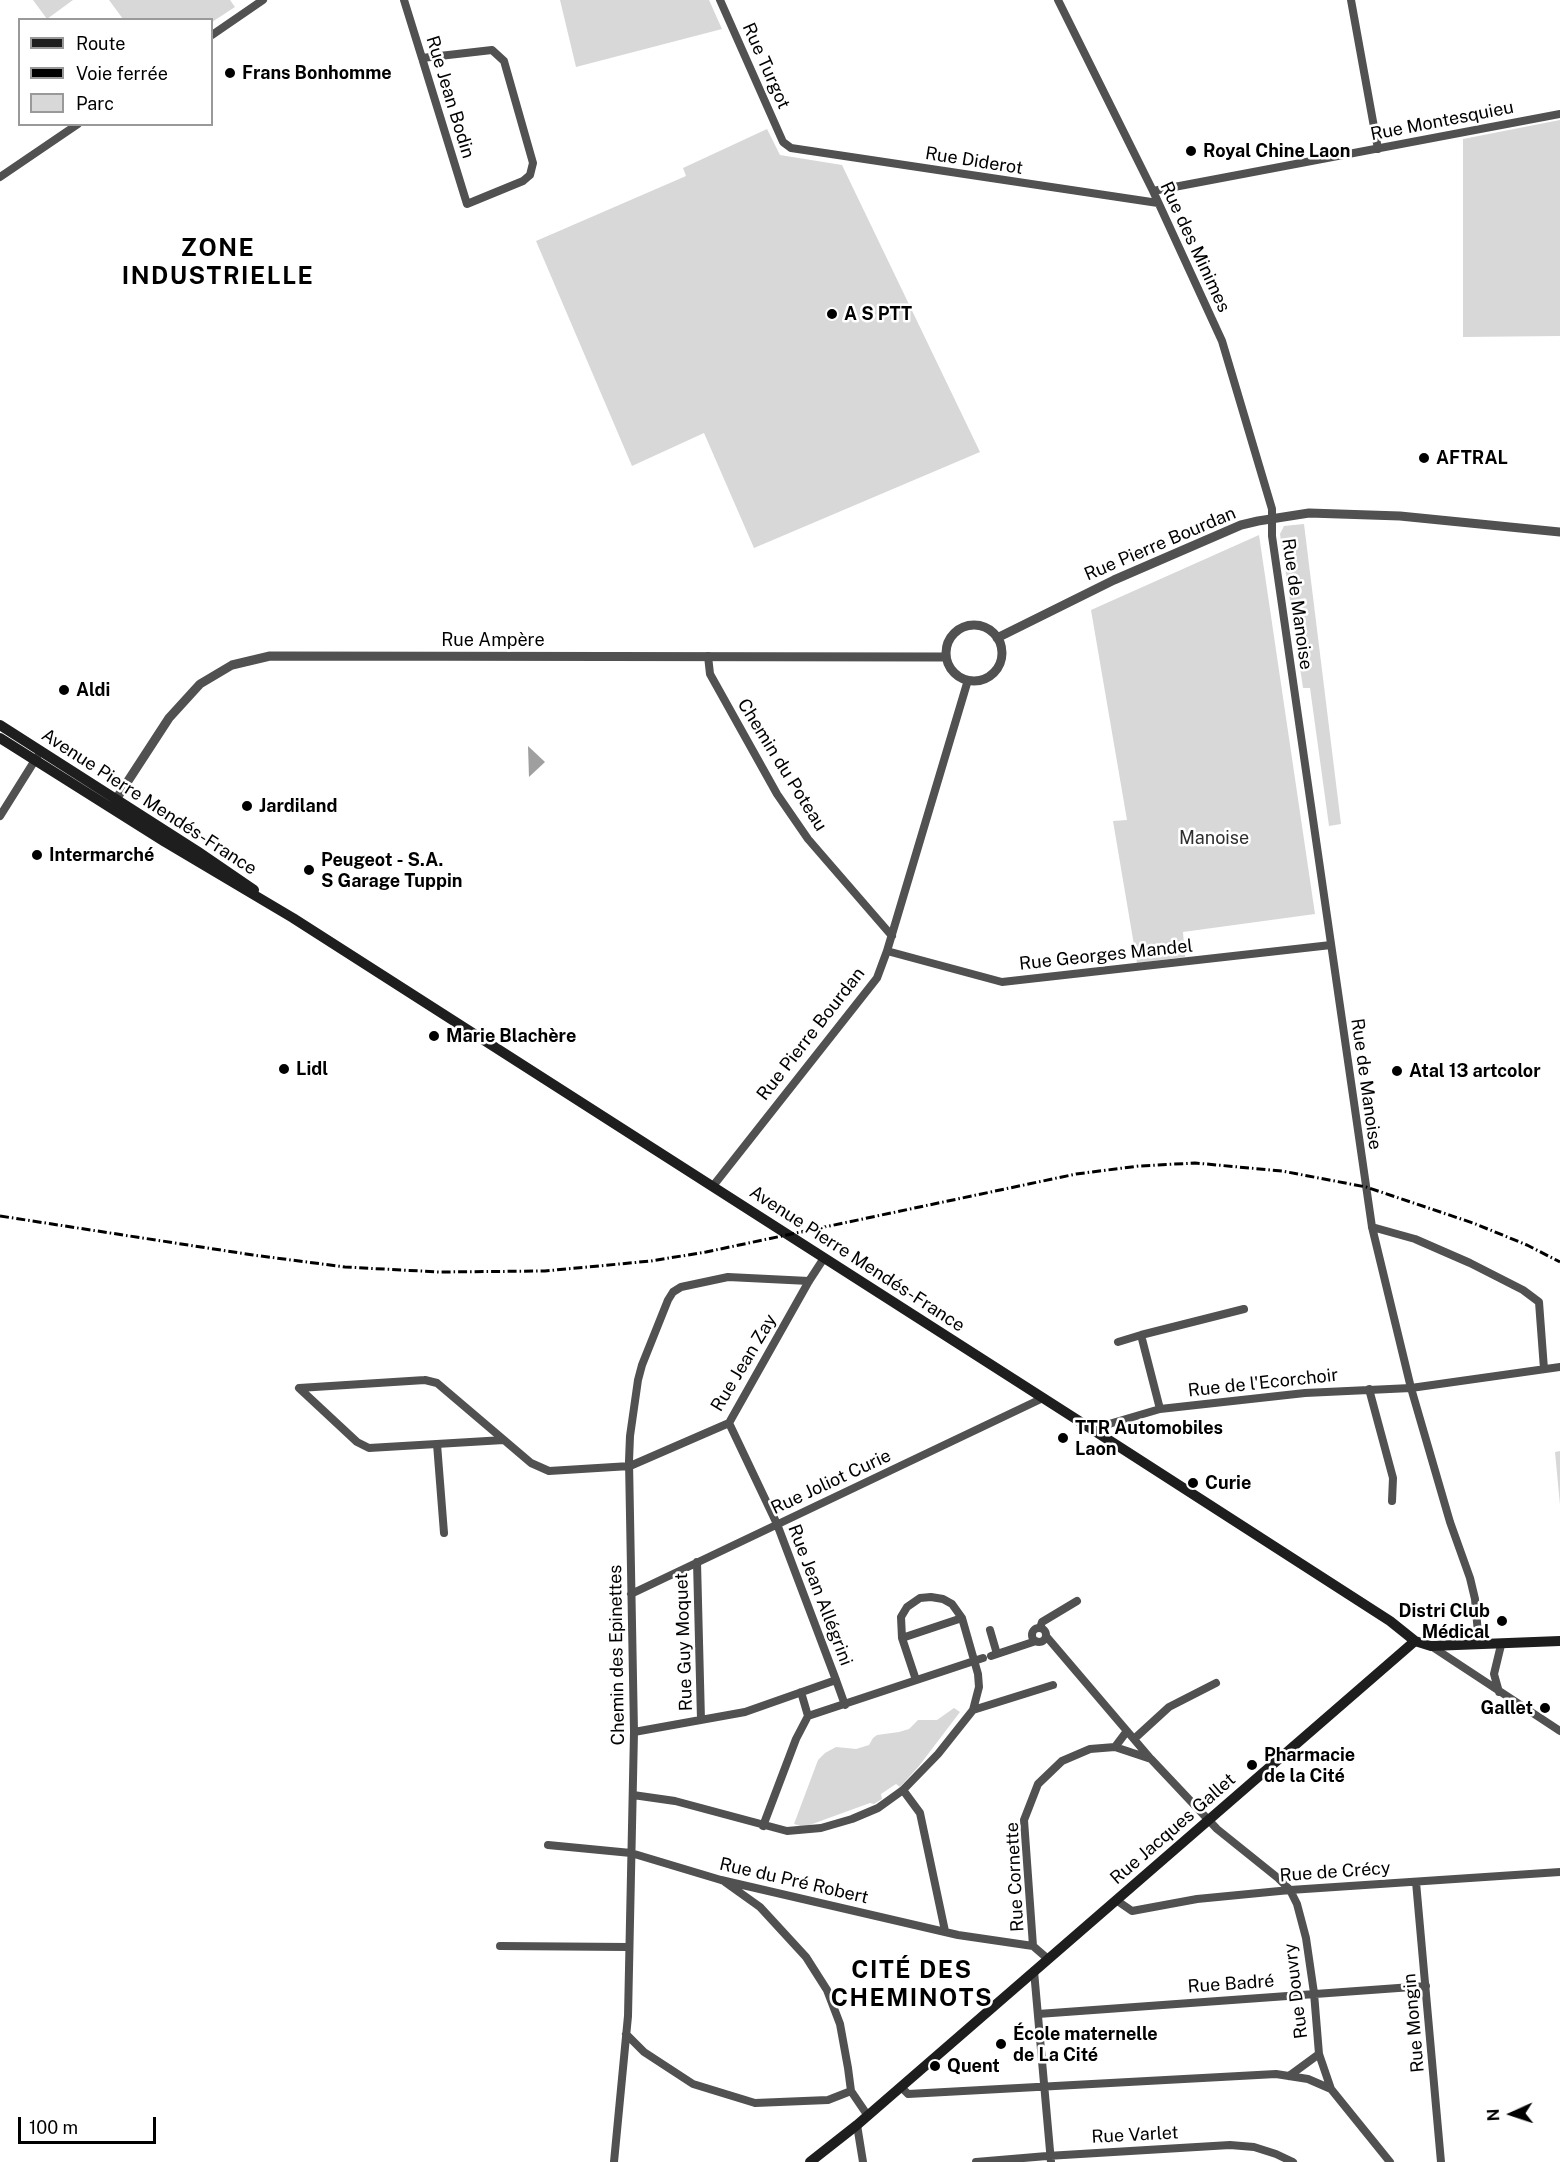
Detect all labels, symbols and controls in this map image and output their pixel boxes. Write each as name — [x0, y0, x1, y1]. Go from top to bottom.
legend — [18, 18, 213, 126]
street label: Rue Turgot — [737, 20, 795, 112]
text: Route — [76, 33, 125, 54]
street label: Rue Jean Bodin — [421, 33, 479, 161]
place label: Frans Bonhomme — [242, 62, 392, 84]
text: Voie ferrée — [76, 63, 168, 84]
marker: Frans Bonhomme — [223, 66, 237, 80]
text: Parc — [76, 93, 114, 114]
street label: Rue Montesquieu — [1369, 97, 1515, 145]
place label: Royal Chine Laon — [1203, 140, 1350, 162]
street label: Rue Diderot — [924, 143, 1024, 179]
marker: Royal Chine Laon — [1184, 144, 1198, 158]
street label: Rue des Minimes — [1155, 178, 1235, 316]
district label: ZONE INDUSTRIELLE — [122, 235, 314, 291]
place label: A S PTT — [844, 303, 912, 325]
marker: A S PTT — [825, 307, 839, 321]
place label: AFTRAL — [1436, 447, 1508, 469]
marker: AFTRAL — [1417, 451, 1431, 465]
street label: Rue Pierre Bourdan — [1081, 502, 1239, 586]
street label: Rue de Manoise — [1277, 537, 1317, 671]
street label: Rue Ampère — [441, 629, 545, 651]
place label: Aldi — [76, 679, 110, 701]
marker: Aldi — [57, 683, 71, 697]
street label: Chemin du Poteau — [733, 695, 831, 835]
street label: Avenue Pierre Mendés-France — [37, 724, 261, 880]
place label: Jardiland — [259, 795, 337, 817]
marker: Jardiland — [240, 799, 254, 813]
park label: Manoise — [1179, 827, 1249, 849]
place label: Intermarché — [49, 844, 154, 866]
marker: Intermarché — [30, 848, 44, 862]
place label: Peugeot - S.A. S Garage Tuppin — [321, 849, 462, 892]
marker: Peugeot - S.A. S Garage Tuppin — [302, 863, 316, 877]
street label: Rue Georges Mandel — [1018, 935, 1194, 975]
street label: Rue Pierre Bourdan — [752, 963, 870, 1105]
street label: Rue de Manoise — [1346, 1017, 1386, 1151]
place label: Marie Blachère — [446, 1025, 576, 1047]
marker: Marie Blachère — [427, 1029, 441, 1043]
place label: Lidl — [296, 1058, 328, 1080]
place label: Atal 13 artcolor — [1409, 1060, 1541, 1082]
marker: Lidl — [277, 1062, 291, 1076]
marker: Atal 13 artcolor — [1390, 1064, 1404, 1078]
street label: Avenue Pierre Mendés-France — [745, 1181, 969, 1337]
street label: Rue Jean Zay — [706, 1310, 782, 1416]
street label: Rue de l'Ecorchoir — [1187, 1364, 1339, 1402]
place label: TTR Automobiles Laon — [1075, 1417, 1223, 1460]
marker: TTR Automobiles Laon — [1056, 1431, 1070, 1445]
street label: Rue Joliot Curie — [768, 1445, 894, 1519]
place label: Curie — [1205, 1472, 1251, 1494]
marker: Curie — [1186, 1476, 1200, 1490]
street label: Rue Jean Allégrini — [783, 1521, 857, 1669]
street label: Chemin des Epinettes — [605, 1564, 629, 1746]
street label: Rue Guy Moquet — [671, 1572, 697, 1712]
place label: Distri Club Médical — [1399, 1600, 1490, 1642]
marker: Distri Club Médical — [1495, 1614, 1509, 1628]
place label: Gallet — [1481, 1697, 1533, 1719]
marker: Gallet — [1538, 1701, 1552, 1715]
place label: Pharmacie de la Cité — [1264, 1744, 1355, 1786]
marker: Pharmacie de la Cité — [1245, 1758, 1259, 1772]
street label: Rue Jacques Gallet — [1106, 1769, 1240, 1889]
street label: Rue Cornette — [1001, 1822, 1029, 1932]
street label: Rue du Pré Robert — [717, 1853, 871, 1909]
street label: Rue de Crécy — [1279, 1857, 1391, 1887]
street label: Rue Douvry — [1279, 1942, 1313, 2040]
district label: CITÉ DES CHEMINOTS — [831, 1957, 993, 2013]
street label: Rue Badré — [1187, 1970, 1275, 1998]
street label: Rue Mongin — [1399, 1972, 1429, 2074]
place label: École maternelle de La Cité — [1013, 2023, 1158, 2066]
marker: École maternelle de La Cité — [994, 2037, 1008, 2051]
place label: Quent — [947, 2055, 1000, 2077]
marker: Quent — [928, 2059, 942, 2073]
north arrow — [1482, 2084, 1542, 2144]
scale bar — [21, 2105, 159, 2143]
text: N — [1484, 2108, 1503, 2122]
text: 100 m — [29, 2117, 78, 2138]
street label: Rue Varlet — [1091, 2122, 1179, 2148]

